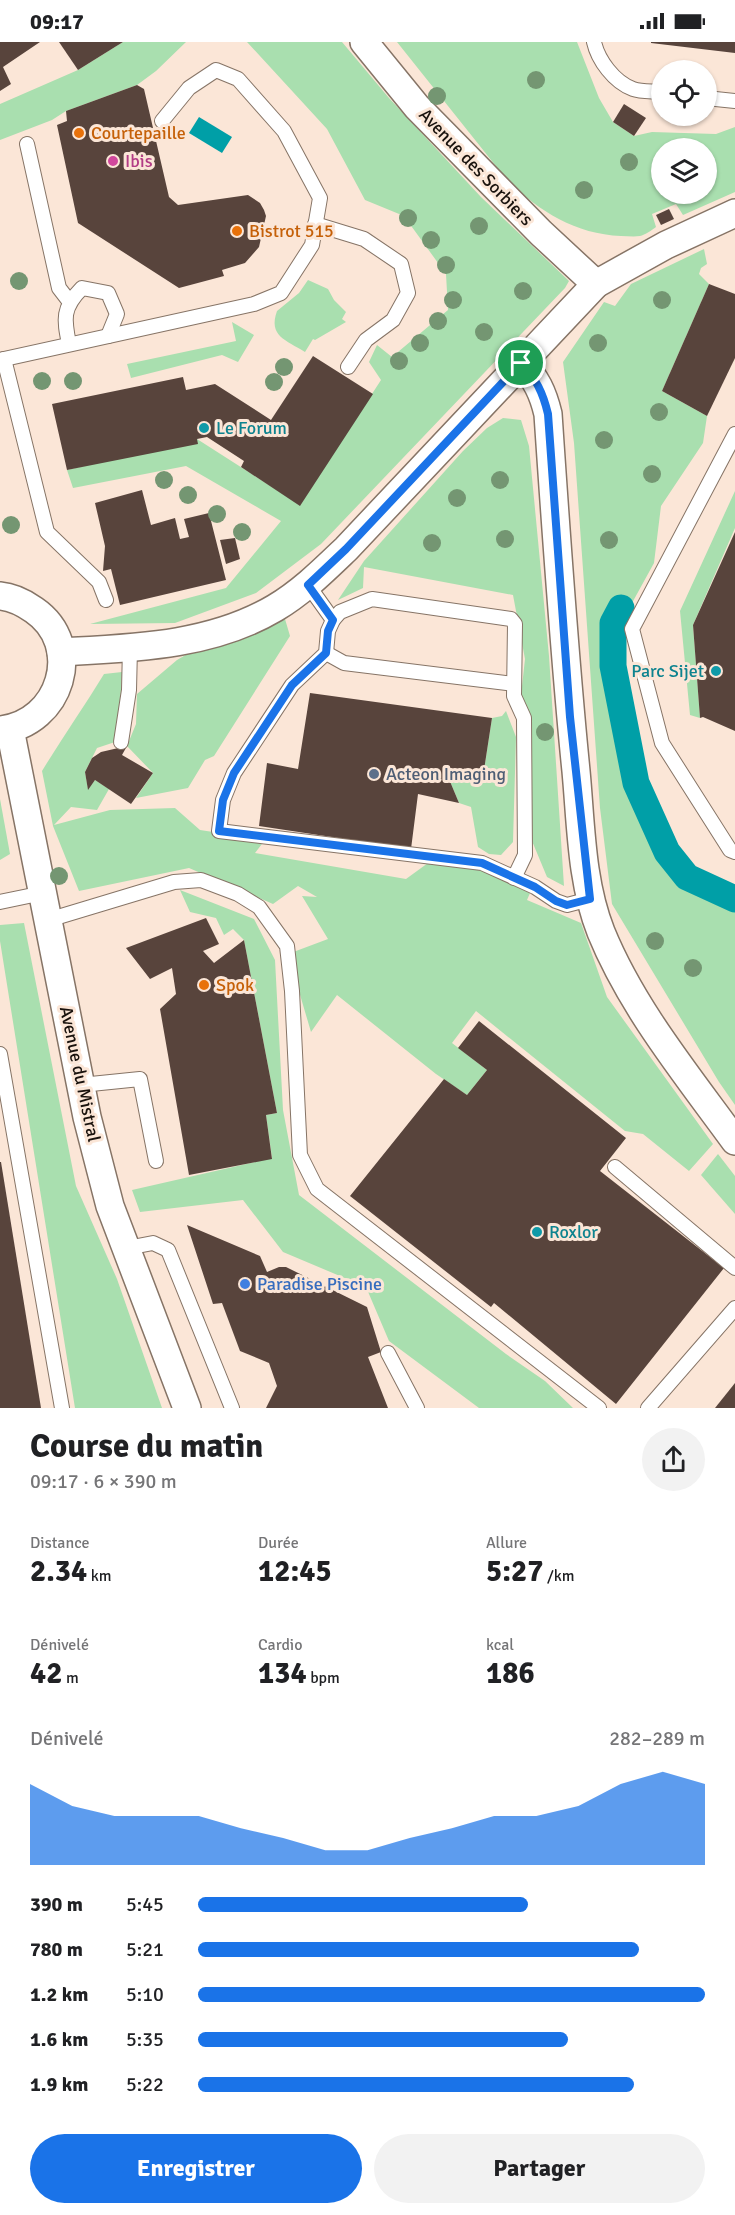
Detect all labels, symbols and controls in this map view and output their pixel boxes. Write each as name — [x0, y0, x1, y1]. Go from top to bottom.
text: 09:17 — [30, 8, 84, 35]
map controls — [651, 60, 717, 204]
button: locate — [651, 60, 717, 126]
street label: Avenue des Sorbiers — [414, 104, 538, 230]
place label: Courtepaille — [91, 122, 186, 144]
marker: Courtepaille — [72, 126, 86, 140]
button: layers — [651, 138, 717, 204]
place label: Ibis — [125, 150, 153, 172]
marker: Ibis — [106, 154, 120, 168]
place label: Bistrot 515 — [249, 220, 334, 242]
marker: Bistrot 515 — [230, 224, 244, 238]
pin — [495, 337, 546, 388]
icon: arrive — [504, 346, 537, 379]
place label: Le Forum — [216, 417, 287, 439]
marker: Le Forum — [197, 421, 211, 435]
place label: Parc Sijet — [631, 660, 704, 682]
marker: Parc Sijet — [709, 664, 723, 678]
place label: Acteon Imaging — [386, 763, 506, 785]
marker: Acteon Imaging — [367, 767, 381, 781]
place label: Spok — [216, 974, 254, 996]
marker: Spok — [197, 978, 211, 992]
street label: Avenue du Mistral — [55, 1004, 105, 1144]
place label: Roxlor — [549, 1221, 598, 1243]
marker: Roxlor — [530, 1225, 544, 1239]
place label: Paradise Piscine — [257, 1273, 382, 1295]
marker: Paradise Piscine — [238, 1277, 252, 1291]
text: Course du matin — [30, 1426, 263, 1467]
button: share — [642, 1428, 705, 1491]
text: 09:17 · 6 × 390 m — [30, 1469, 177, 1494]
text: Distance — [30, 1533, 90, 1553]
text: Durée — [258, 1533, 299, 1553]
text: Allure — [486, 1533, 527, 1553]
text: 2.34 — [30, 1553, 87, 1590]
text: 12:45 — [258, 1553, 332, 1590]
text: 5:27 — [486, 1553, 543, 1590]
text: km — [87, 1566, 112, 1586]
text: /km — [543, 1566, 575, 1586]
text: Dénivelé — [30, 1635, 89, 1655]
text: Cardio — [258, 1635, 303, 1655]
text: kcal — [486, 1635, 514, 1655]
text: 42 — [30, 1655, 62, 1692]
text: 134 — [258, 1655, 307, 1692]
text: 186 — [486, 1655, 535, 1692]
text: m — [62, 1668, 79, 1688]
text: bpm — [307, 1668, 340, 1688]
text: Dénivelé — [30, 1726, 104, 1751]
text: 282–289 m — [609, 1726, 705, 1751]
text: 390 m — [30, 1892, 83, 1917]
text: 5:45 — [126, 1892, 164, 1917]
text: 780 m — [30, 1937, 83, 1962]
text: 5:21 — [126, 1937, 164, 1962]
text: 1.2 km — [30, 1982, 88, 2007]
text: 5:10 — [126, 1982, 164, 2007]
text: 1.6 km — [30, 2027, 88, 2052]
text: 5:35 — [126, 2027, 164, 2052]
text: 1.9 km — [30, 2072, 88, 2097]
text: 5:22 — [126, 2072, 164, 2097]
button: Enregistrer — [30, 2134, 362, 2203]
button: Partager — [374, 2134, 705, 2203]

